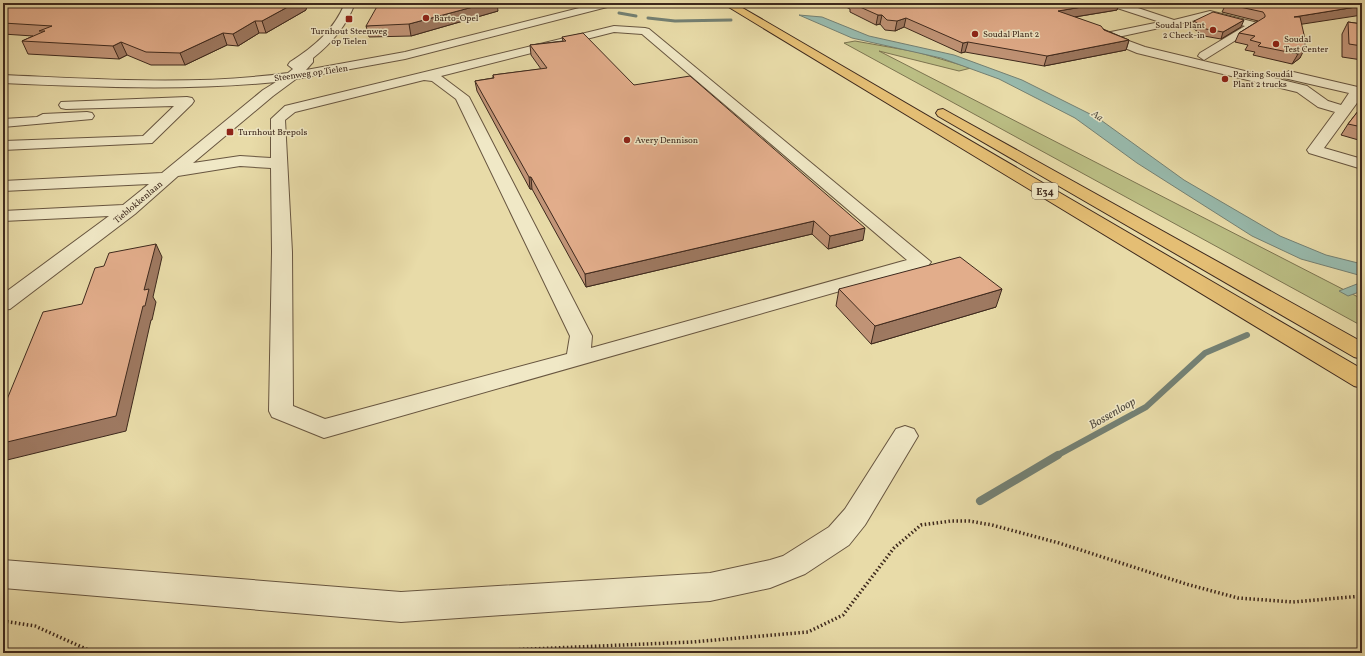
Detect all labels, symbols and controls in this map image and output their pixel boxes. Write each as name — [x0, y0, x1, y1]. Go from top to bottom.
place label: Barto-Opel — [434, 12, 479, 25]
marker: Barto-Opel — [421, 13, 431, 23]
marker: Turnhout Steenweg op Tielen — [344, 14, 354, 24]
place label: Soudal Plant 2 Check-in — [1155, 19, 1206, 42]
place label: Turnhout Steenweg op Tielen — [311, 25, 388, 48]
marker: Soudal Plant 2 Check-in — [1208, 25, 1218, 35]
place label: Soudal Plant 2 — [983, 28, 1040, 41]
marker: Soudal Plant 2 — [970, 29, 980, 39]
place label: Soudal Test Center — [1284, 33, 1329, 56]
marker: Soudal Test Center — [1271, 39, 1281, 49]
street label: Steenweg op Tielen — [273, 62, 350, 85]
place label: Parking Soudal Plant 2 trucks — [1233, 68, 1293, 91]
marker: Parking Soudal Plant 2 trucks — [1220, 74, 1230, 84]
water label: Aa — [1088, 106, 1106, 125]
place label: Turnhout Brepols — [238, 126, 307, 139]
marker: Turnhout Brepols — [225, 127, 235, 137]
place label: Avery Dennison — [635, 134, 699, 147]
marker: Avery Dennison — [622, 135, 632, 145]
street label: Tieblokkenlaan — [111, 178, 166, 227]
road number: E34 — [1032, 183, 1058, 199]
water label: Bossenloop — [1086, 394, 1139, 434]

